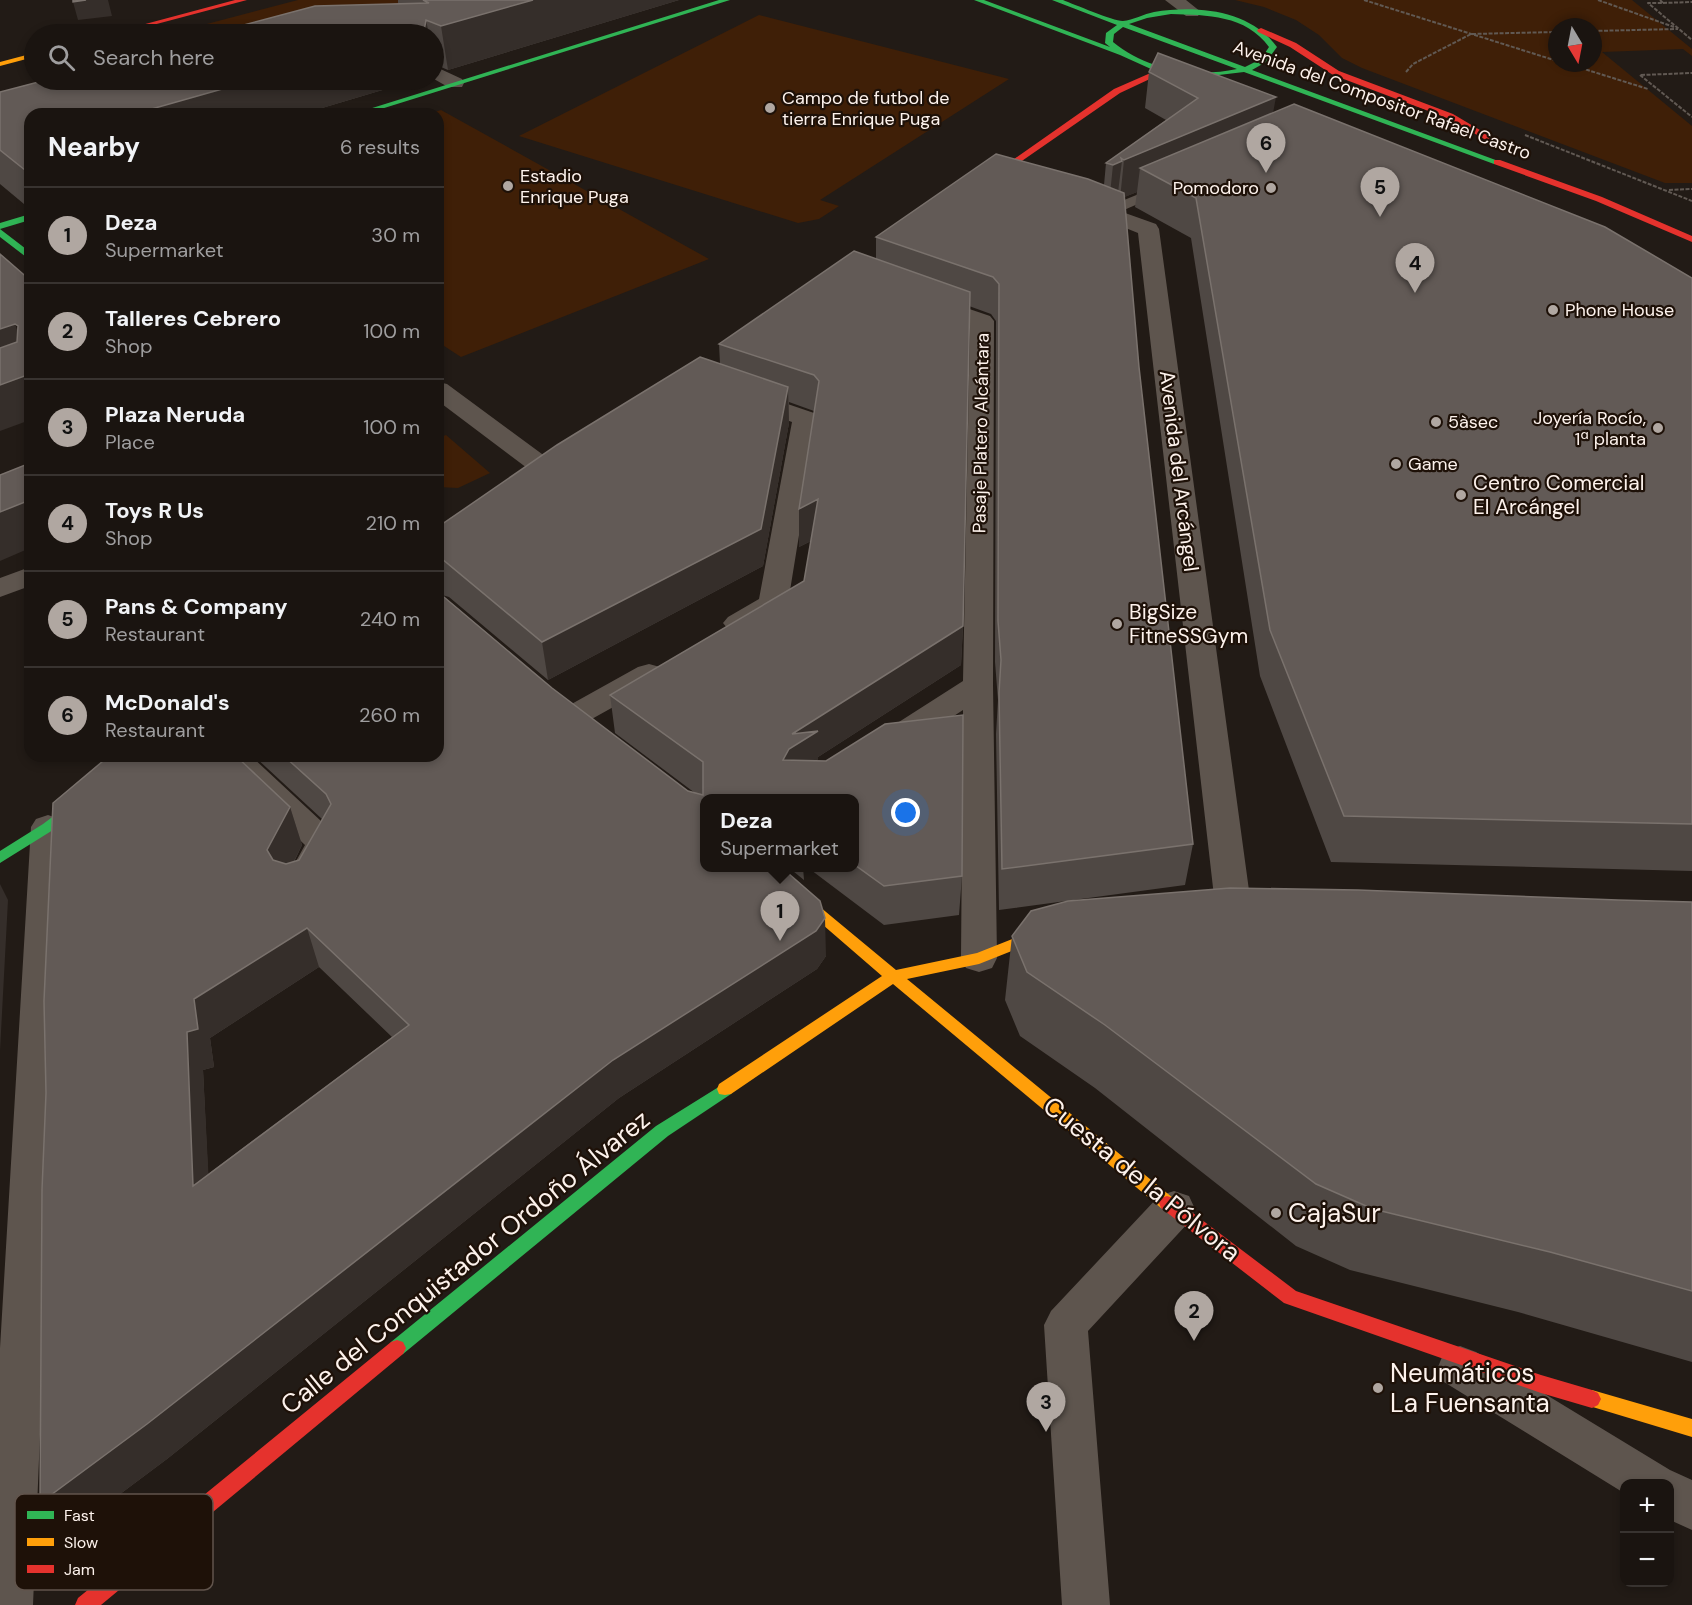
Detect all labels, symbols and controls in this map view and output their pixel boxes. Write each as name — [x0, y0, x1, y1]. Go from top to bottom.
north arrow — [1548, 18, 1602, 72]
search box — [24, 24, 444, 90]
street label: Avenida del Compositor Rafael Castro — [1230, 35, 1534, 165]
icon: search — [45, 41, 78, 74]
text: Search here — [93, 43, 214, 72]
place label: Campo de futbol de tierra Enrique Puga — [782, 86, 950, 131]
marker: Campo de futbol de tierra Enrique Puga — [763, 101, 777, 115]
pin: 6 — [1246, 124, 1286, 173]
text: Nearby — [48, 130, 140, 164]
text: 6 results — [340, 134, 420, 160]
place label: Estadio Enrique Puga — [520, 164, 629, 209]
pin: 5 — [1360, 168, 1400, 217]
place label: Pomodoro — [1173, 176, 1259, 200]
marker: Estadio Enrique Puga — [501, 179, 515, 193]
marker: Pomodoro — [1264, 181, 1278, 195]
text: Deza — [105, 208, 157, 237]
text: 1 — [64, 222, 71, 248]
text: 30 m — [371, 222, 420, 248]
text: Supermarket — [105, 237, 224, 263]
pin: 4 — [1396, 244, 1434, 293]
place label: Phone House — [1565, 298, 1674, 322]
marker: Phone House — [1546, 303, 1560, 317]
text: Talleres Cebrero — [105, 304, 281, 333]
text: 2 — [62, 318, 73, 344]
text: 100 m — [363, 318, 420, 344]
text: Shop — [105, 333, 152, 359]
street label: Pasaje Platero Alcántara — [967, 333, 995, 533]
street label: Avenida del Arcángel — [1153, 369, 1205, 573]
text: Plaza Neruda — [105, 400, 245, 429]
place label: Joyería Rocío, 1ª planta — [1533, 406, 1646, 451]
place label: 5àsec — [1448, 410, 1498, 434]
text: 3 — [61, 414, 74, 440]
text: 100 m — [363, 414, 420, 440]
marker: 5àsec — [1429, 415, 1443, 429]
marker: Joyería Rocío, 1ª planta — [1651, 421, 1665, 435]
text: Place — [105, 429, 155, 455]
place label: Game — [1408, 452, 1458, 476]
marker: Game — [1389, 457, 1403, 471]
place label: Centro Comercial El Arcángel — [1473, 469, 1644, 521]
marker: Centro Comercial El Arcángel — [1454, 488, 1468, 502]
text: Toys R Us — [105, 496, 204, 525]
text: 4 — [61, 510, 74, 536]
text: 210 m — [365, 510, 420, 536]
text: Shop — [105, 525, 152, 551]
text: Pans & Company — [105, 592, 288, 621]
place label: BigSize FitneSSGym — [1129, 598, 1248, 650]
text: 5 — [61, 606, 74, 632]
text: 240 m — [360, 606, 420, 632]
marker: BigSize FitneSSGym — [1110, 617, 1124, 631]
text: Restaurant — [105, 621, 205, 647]
text: McDonald's — [105, 688, 230, 717]
text: 6 — [61, 702, 74, 728]
text: 260 m — [359, 702, 420, 728]
text: Restaurant — [105, 717, 205, 743]
popup — [700, 794, 859, 872]
your location — [891, 798, 920, 827]
text: Deza — [720, 806, 773, 835]
text: Supermarket — [720, 835, 839, 861]
pin: 1 — [760, 892, 800, 941]
street label: Cuesta de la Pólvora — [1036, 1089, 1248, 1269]
street label: Calle del Conquistador Ordoño Álvarez — [273, 1102, 657, 1422]
place label: CajaSur — [1288, 1196, 1381, 1230]
marker: CajaSur — [1269, 1206, 1283, 1220]
pin: 2 — [1174, 1292, 1214, 1341]
place label: Neumáticos La Fuensanta — [1390, 1356, 1550, 1420]
marker: Neumáticos La Fuensanta — [1371, 1381, 1385, 1395]
pin: 3 — [1026, 1382, 1066, 1432]
map controls — [1620, 1479, 1674, 1587]
button: + — [1620, 1479, 1674, 1533]
legend — [15, 1494, 213, 1590]
text: Fast — [64, 1505, 95, 1526]
text: Slow — [64, 1532, 98, 1553]
button: − — [1620, 1533, 1674, 1587]
text: Jam — [64, 1559, 95, 1580]

